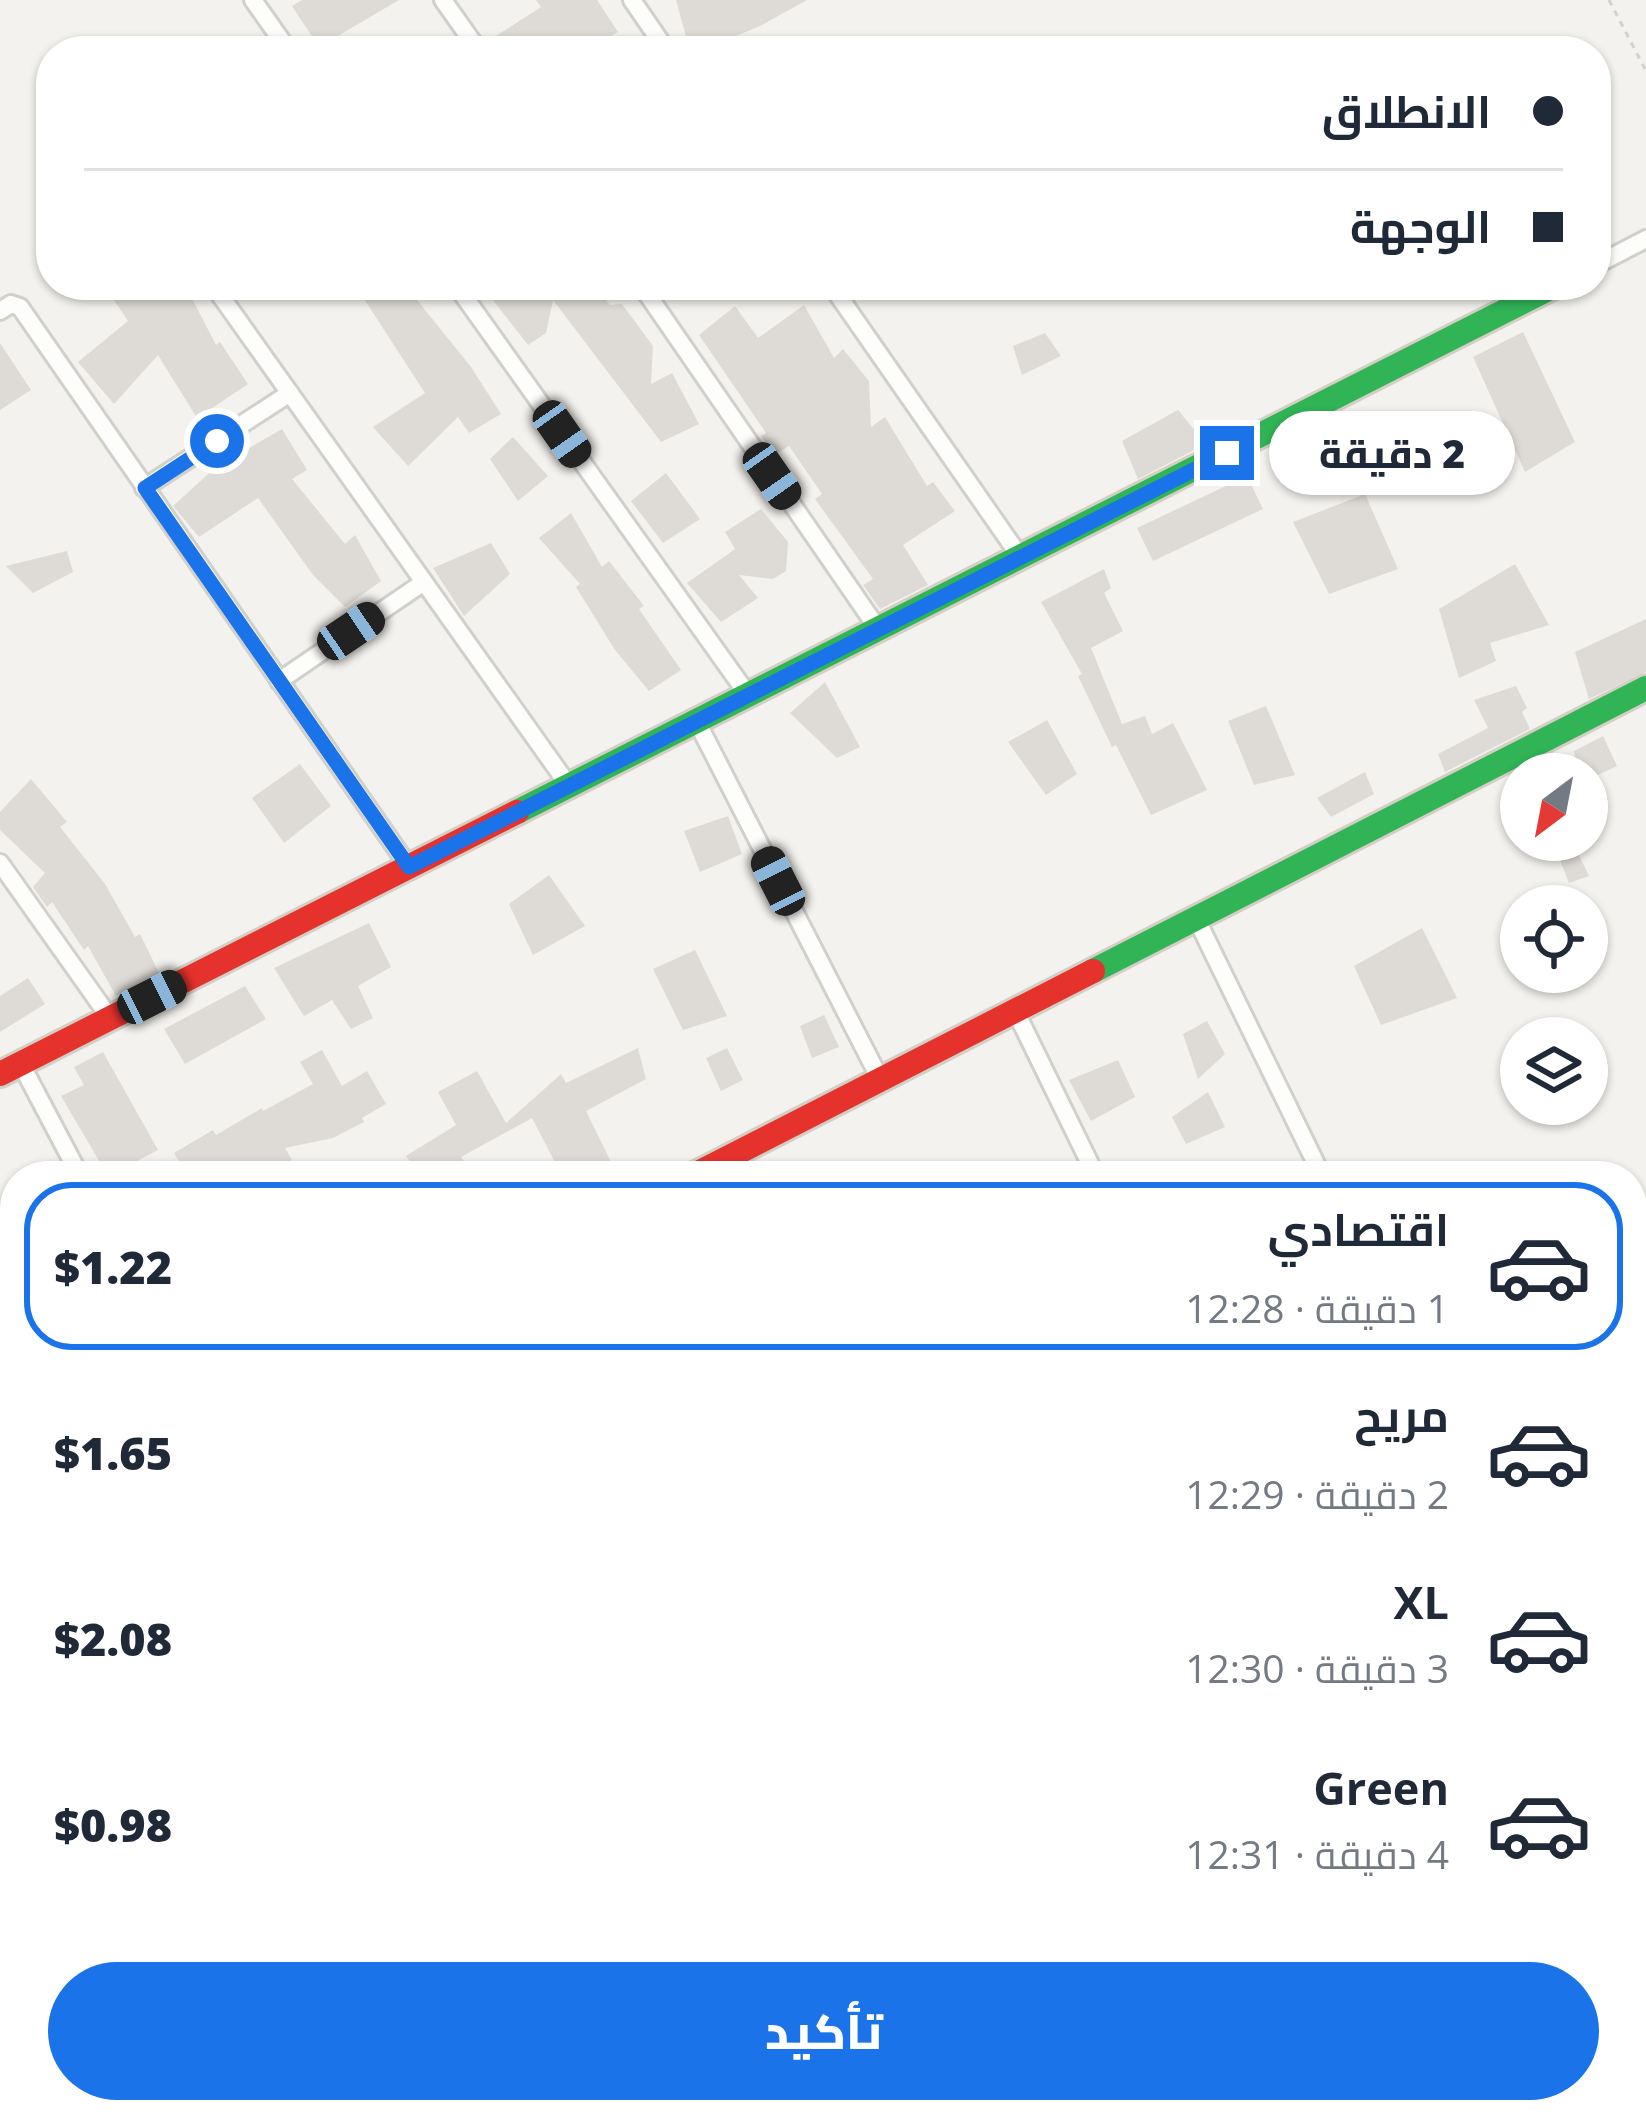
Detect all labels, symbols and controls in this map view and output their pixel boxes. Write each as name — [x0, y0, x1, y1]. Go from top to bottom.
text: الانطلاق — [1322, 80, 1491, 141]
text: الوجهة — [1350, 195, 1491, 256]
car — [527, 394, 597, 474]
callout: 2 دقيقة — [1269, 411, 1515, 495]
route start — [190, 414, 244, 468]
route end — [1200, 426, 1254, 480]
text: 2 دقيقة — [1319, 426, 1465, 479]
car — [737, 436, 807, 516]
car — [311, 596, 391, 666]
north arrow — [1500, 753, 1608, 861]
map controls — [1500, 753, 1608, 1125]
car — [746, 841, 810, 921]
button: locate — [1500, 885, 1608, 993]
car — [112, 965, 192, 1029]
button: layers — [1500, 1017, 1608, 1125]
text: اقتصادي — [1268, 1198, 1449, 1259]
icon: car — [1485, 1212, 1593, 1320]
text: $1.22 — [54, 1236, 172, 1297]
text: 1 دقيقة · 12:28 — [1185, 1281, 1449, 1334]
text: مريح — [1354, 1384, 1449, 1445]
icon: car — [1485, 1398, 1593, 1506]
text: $1.65 — [54, 1422, 172, 1483]
text: 2 دقيقة · 12:29 — [1185, 1467, 1449, 1520]
text: XL — [1394, 1571, 1449, 1632]
icon: car — [1485, 1584, 1593, 1692]
text: $2.08 — [54, 1608, 172, 1669]
text: 3 دقيقة · 12:30 — [1185, 1641, 1449, 1694]
text: Green — [1313, 1757, 1449, 1818]
icon: car — [1485, 1770, 1593, 1878]
text: $0.98 — [54, 1794, 172, 1855]
text: 4 دقيقة · 12:31 — [1185, 1827, 1449, 1880]
button: تأكيد — [48, 1962, 1599, 2100]

